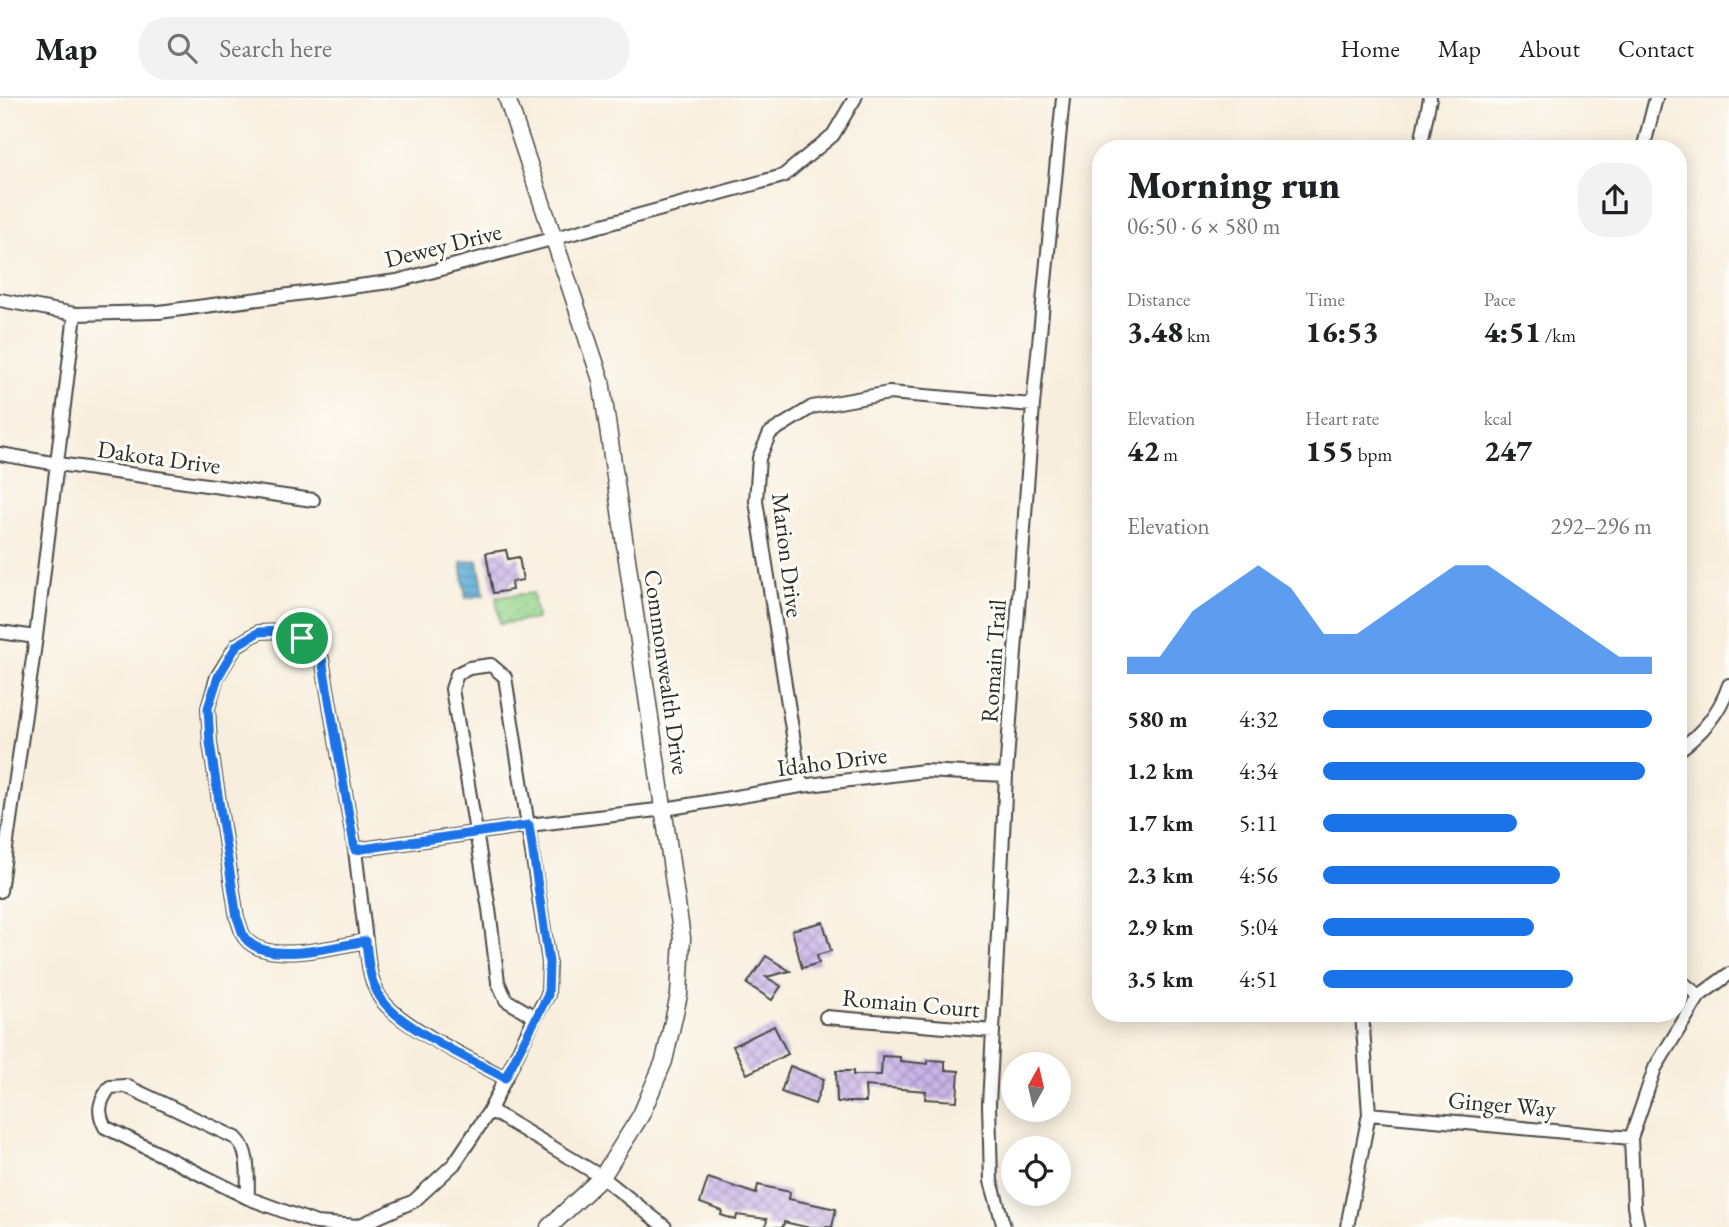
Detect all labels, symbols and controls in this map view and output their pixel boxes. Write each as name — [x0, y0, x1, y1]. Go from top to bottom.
search box — [139, 17, 629, 80]
text: Map — [35, 27, 97, 70]
icon: search — [163, 29, 201, 67]
text: Search here — [219, 31, 332, 65]
text: Home — [1340, 33, 1400, 64]
text: Map — [1438, 33, 1481, 64]
text: About — [1519, 33, 1580, 64]
text: Contact — [1618, 33, 1694, 64]
text: Morning run — [1127, 160, 1340, 209]
button: share — [1578, 163, 1652, 237]
text: 06:50 · 6 × 580 m — [1127, 211, 1280, 241]
street label: Dewey Drive — [381, 216, 505, 274]
text: Distance — [1127, 287, 1190, 312]
text: Time — [1305, 287, 1345, 312]
text: Pace — [1484, 287, 1516, 312]
text: 3.48 — [1127, 312, 1183, 351]
text: 16:53 — [1305, 312, 1379, 351]
text: 4:51 — [1484, 312, 1541, 351]
text: km — [1183, 323, 1211, 348]
text: /km — [1541, 323, 1576, 348]
text: Elevation — [1127, 406, 1195, 431]
text: Heart rate — [1305, 406, 1379, 431]
text: kcal — [1484, 406, 1512, 431]
text: 42 — [1127, 431, 1159, 470]
text: 155 — [1305, 431, 1354, 470]
text: 247 — [1484, 431, 1532, 470]
street label: Dakota Drive — [95, 433, 223, 481]
text: m — [1159, 442, 1178, 467]
text: bpm — [1354, 442, 1392, 467]
street label: Marion Drive — [765, 491, 811, 619]
text: Elevation — [1127, 511, 1210, 541]
text: 292–296 m — [1551, 511, 1652, 541]
street label: Commonwealth Drive — [637, 567, 697, 777]
street label: Romain Trail — [973, 598, 1013, 724]
pin — [272, 608, 332, 668]
icon: arrive — [283, 619, 321, 657]
text: 580 m — [1127, 704, 1188, 734]
text: 4:32 — [1239, 704, 1278, 734]
street label: Idaho Drive — [775, 739, 889, 783]
text: 1.2 km — [1127, 756, 1194, 786]
text: 4:34 — [1239, 756, 1278, 786]
text: 1.7 km — [1127, 808, 1194, 838]
text: 5:11 — [1239, 808, 1278, 838]
text: 2.3 km — [1127, 860, 1194, 890]
text: 4:56 — [1239, 860, 1278, 890]
text: 2.9 km — [1127, 912, 1194, 942]
text: 5:04 — [1239, 912, 1278, 942]
text: 3.5 km — [1127, 964, 1194, 994]
text: 4:51 — [1239, 964, 1278, 994]
street label: Romain Court — [841, 982, 981, 1024]
north arrow — [1001, 1052, 1071, 1122]
map controls — [1001, 1052, 1071, 1206]
street label: Ginger Way — [1447, 1084, 1558, 1124]
button: locate — [1001, 1136, 1071, 1206]

